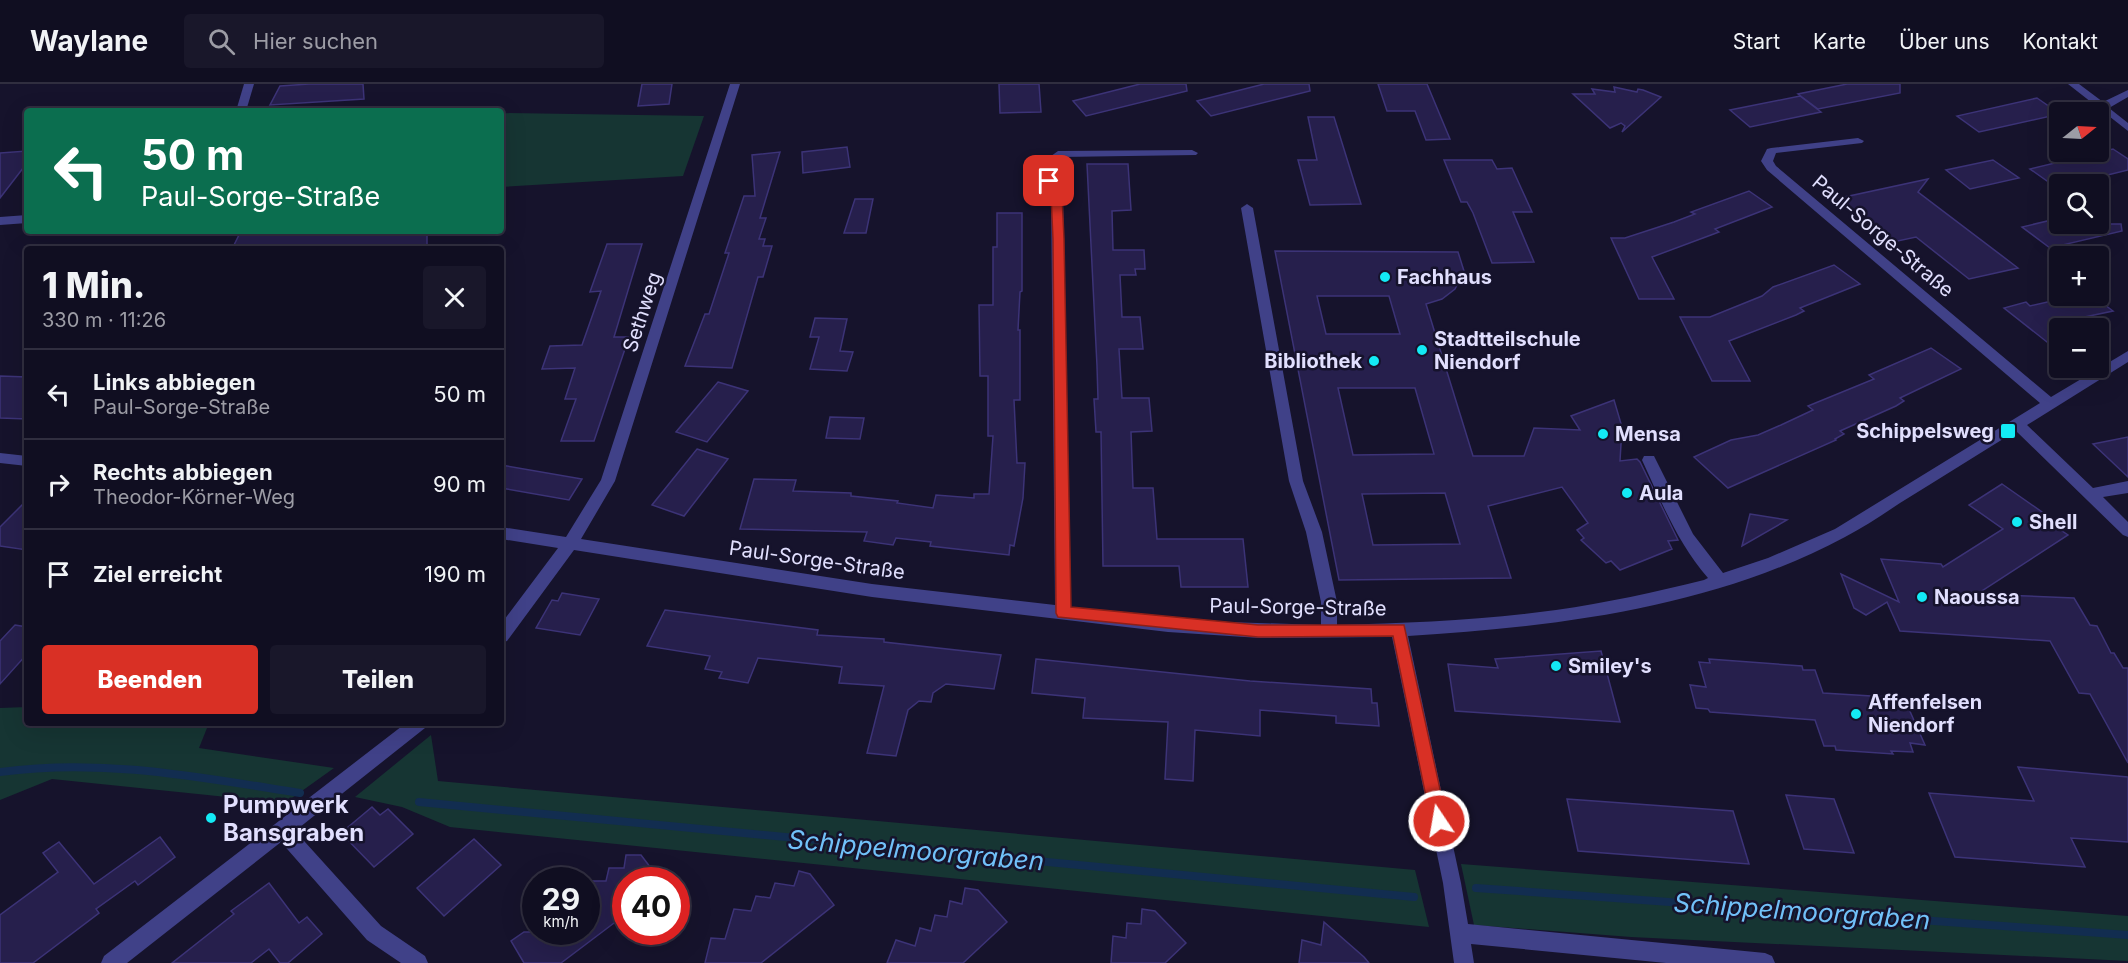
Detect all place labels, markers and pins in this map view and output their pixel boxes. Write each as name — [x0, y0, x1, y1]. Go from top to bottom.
pin — [1023, 155, 1074, 206]
place label: Fachhaus — [1397, 265, 1492, 289]
marker: Fachhaus — [1378, 270, 1392, 284]
place label: Stadtteilschule Niendorf — [1434, 327, 1581, 374]
marker: Stadtteilschule Niendorf — [1415, 343, 1429, 357]
place label: Bibliothek — [1264, 349, 1362, 373]
marker: Bibliothek — [1367, 354, 1381, 368]
place label: Schippelsweg — [1856, 419, 1994, 443]
place label: Mensa — [1615, 422, 1681, 446]
marker: Schippelsweg — [1999, 422, 2017, 440]
marker: Mensa — [1596, 427, 1610, 441]
place label: Aula — [1639, 481, 1683, 505]
marker: Aula — [1620, 486, 1634, 500]
place label: Shell — [2029, 510, 2077, 534]
marker: Shell — [2010, 515, 2024, 529]
place label: Naoussa — [1934, 585, 2020, 609]
marker: Naoussa — [1915, 590, 1929, 604]
place label: Smiley's — [1568, 654, 1652, 678]
marker: Smiley's — [1549, 659, 1563, 673]
place label: Affenfelsen Niendorf — [1868, 690, 1982, 737]
marker: Affenfelsen Niendorf — [1849, 707, 1863, 721]
place label: Pumpwerk Bansgraben — [223, 790, 364, 847]
marker: Pumpwerk Bansgraben — [204, 811, 218, 825]

